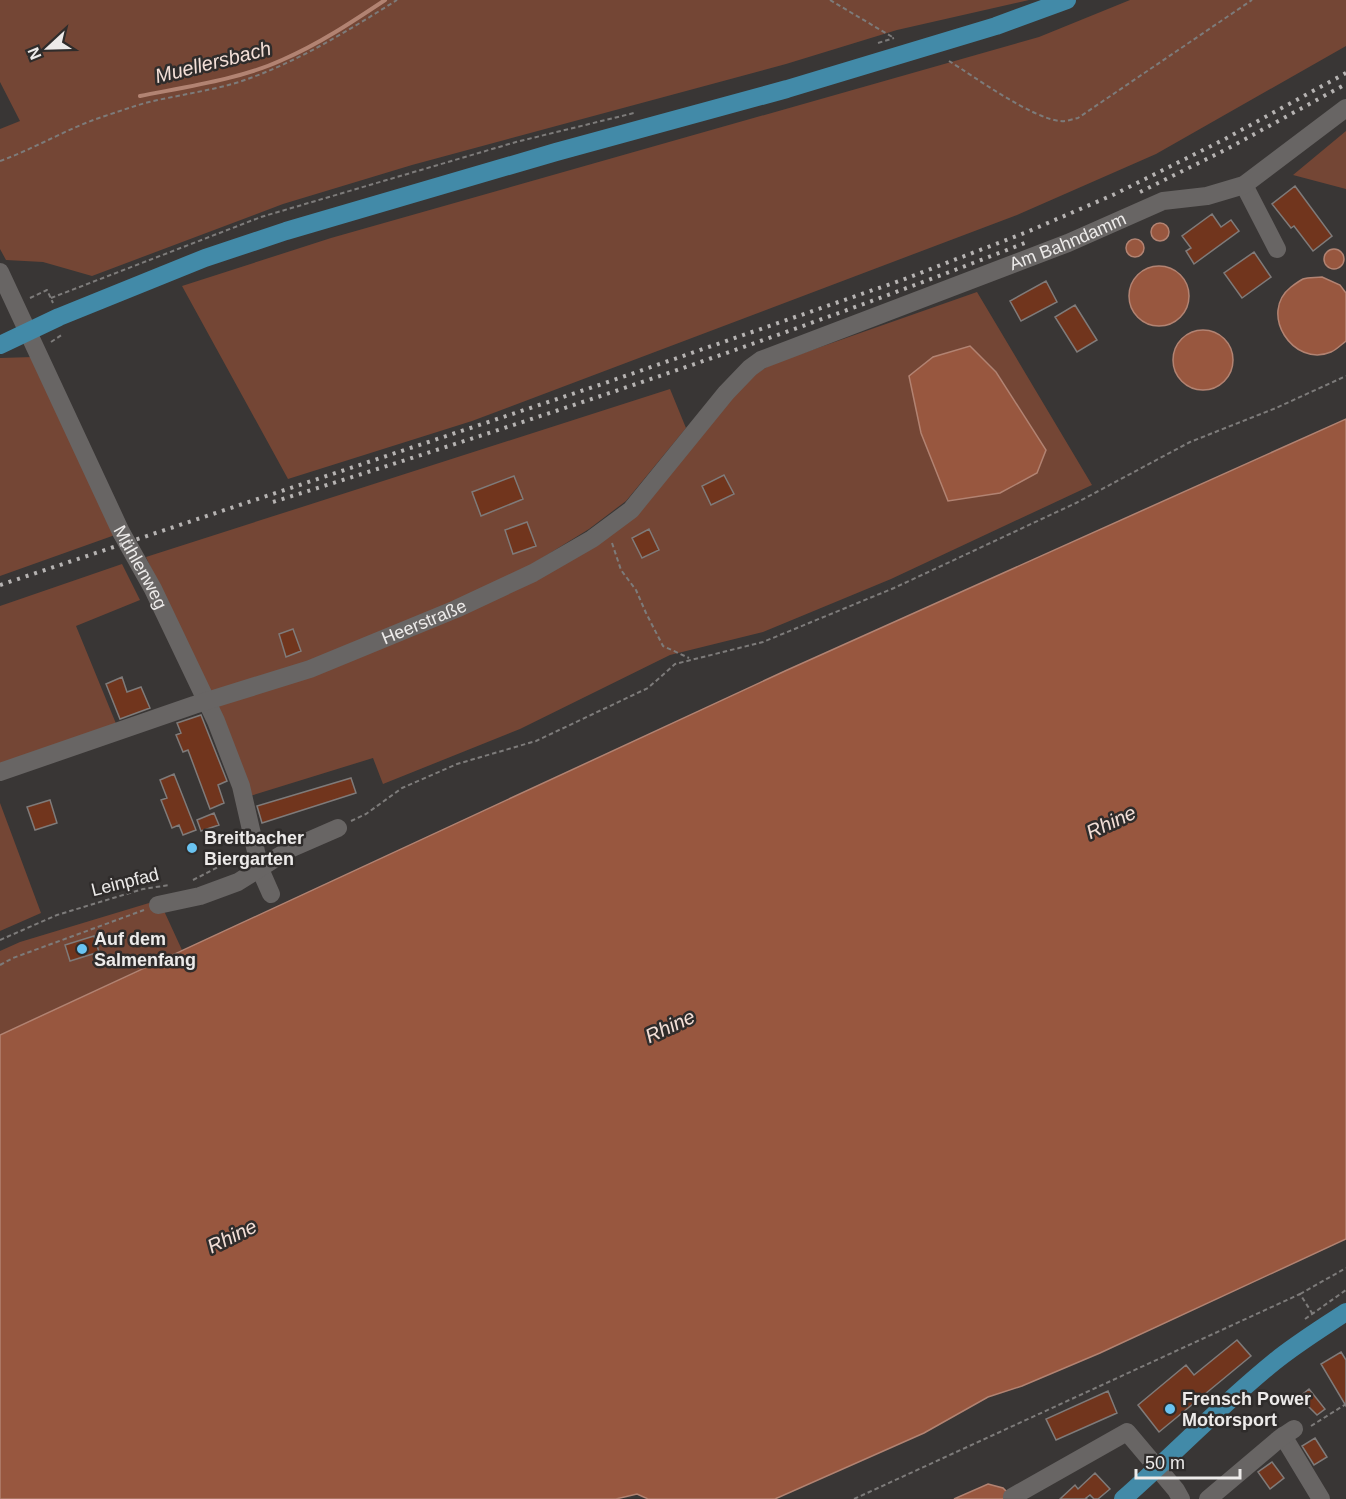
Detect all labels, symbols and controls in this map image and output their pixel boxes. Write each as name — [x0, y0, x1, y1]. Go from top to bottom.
north arrow — [18, 18, 78, 78]
water label: Muellersbach — [153, 37, 273, 87]
text: N — [25, 45, 45, 62]
street label: Am Bahndamm — [1007, 209, 1129, 274]
street label: Mühlenweg — [109, 522, 171, 612]
street label: Heerstraße — [379, 595, 470, 649]
water label: Rhine — [1083, 801, 1139, 843]
place label: Breitbacher Biergarten — [204, 828, 304, 869]
marker: Breitbacher Biergarten — [185, 841, 199, 855]
street label: Leinpfad — [89, 864, 161, 900]
place label: Auf dem Salmenfang — [94, 929, 196, 970]
marker: Auf dem Salmenfang — [75, 942, 89, 956]
water label: Rhine — [642, 1005, 698, 1047]
water label: Rhine — [204, 1215, 260, 1257]
place label: Frensch Power Motorsport — [1182, 1389, 1311, 1430]
marker: Frensch Power Motorsport — [1163, 1402, 1177, 1416]
scale bar — [1136, 1442, 1240, 1480]
text: 50 m — [1145, 1453, 1185, 1473]

